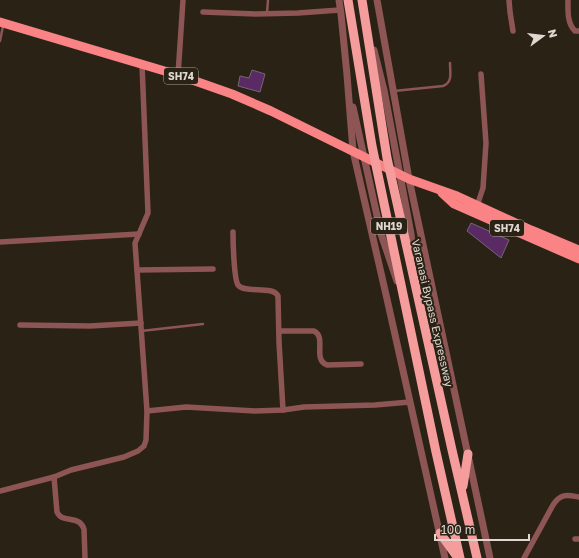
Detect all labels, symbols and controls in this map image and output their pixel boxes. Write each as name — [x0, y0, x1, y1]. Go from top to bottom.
north arrow — [523, 16, 563, 56]
text: N — [546, 28, 561, 39]
road number: SH74 — [164, 68, 198, 84]
road number: NH19 — [371, 218, 407, 234]
road number: SH74 — [490, 220, 524, 236]
street label: Varanasi Bypass Expressway — [410, 238, 456, 388]
scale bar — [435, 516, 529, 542]
text: 100 m — [441, 522, 475, 537]

